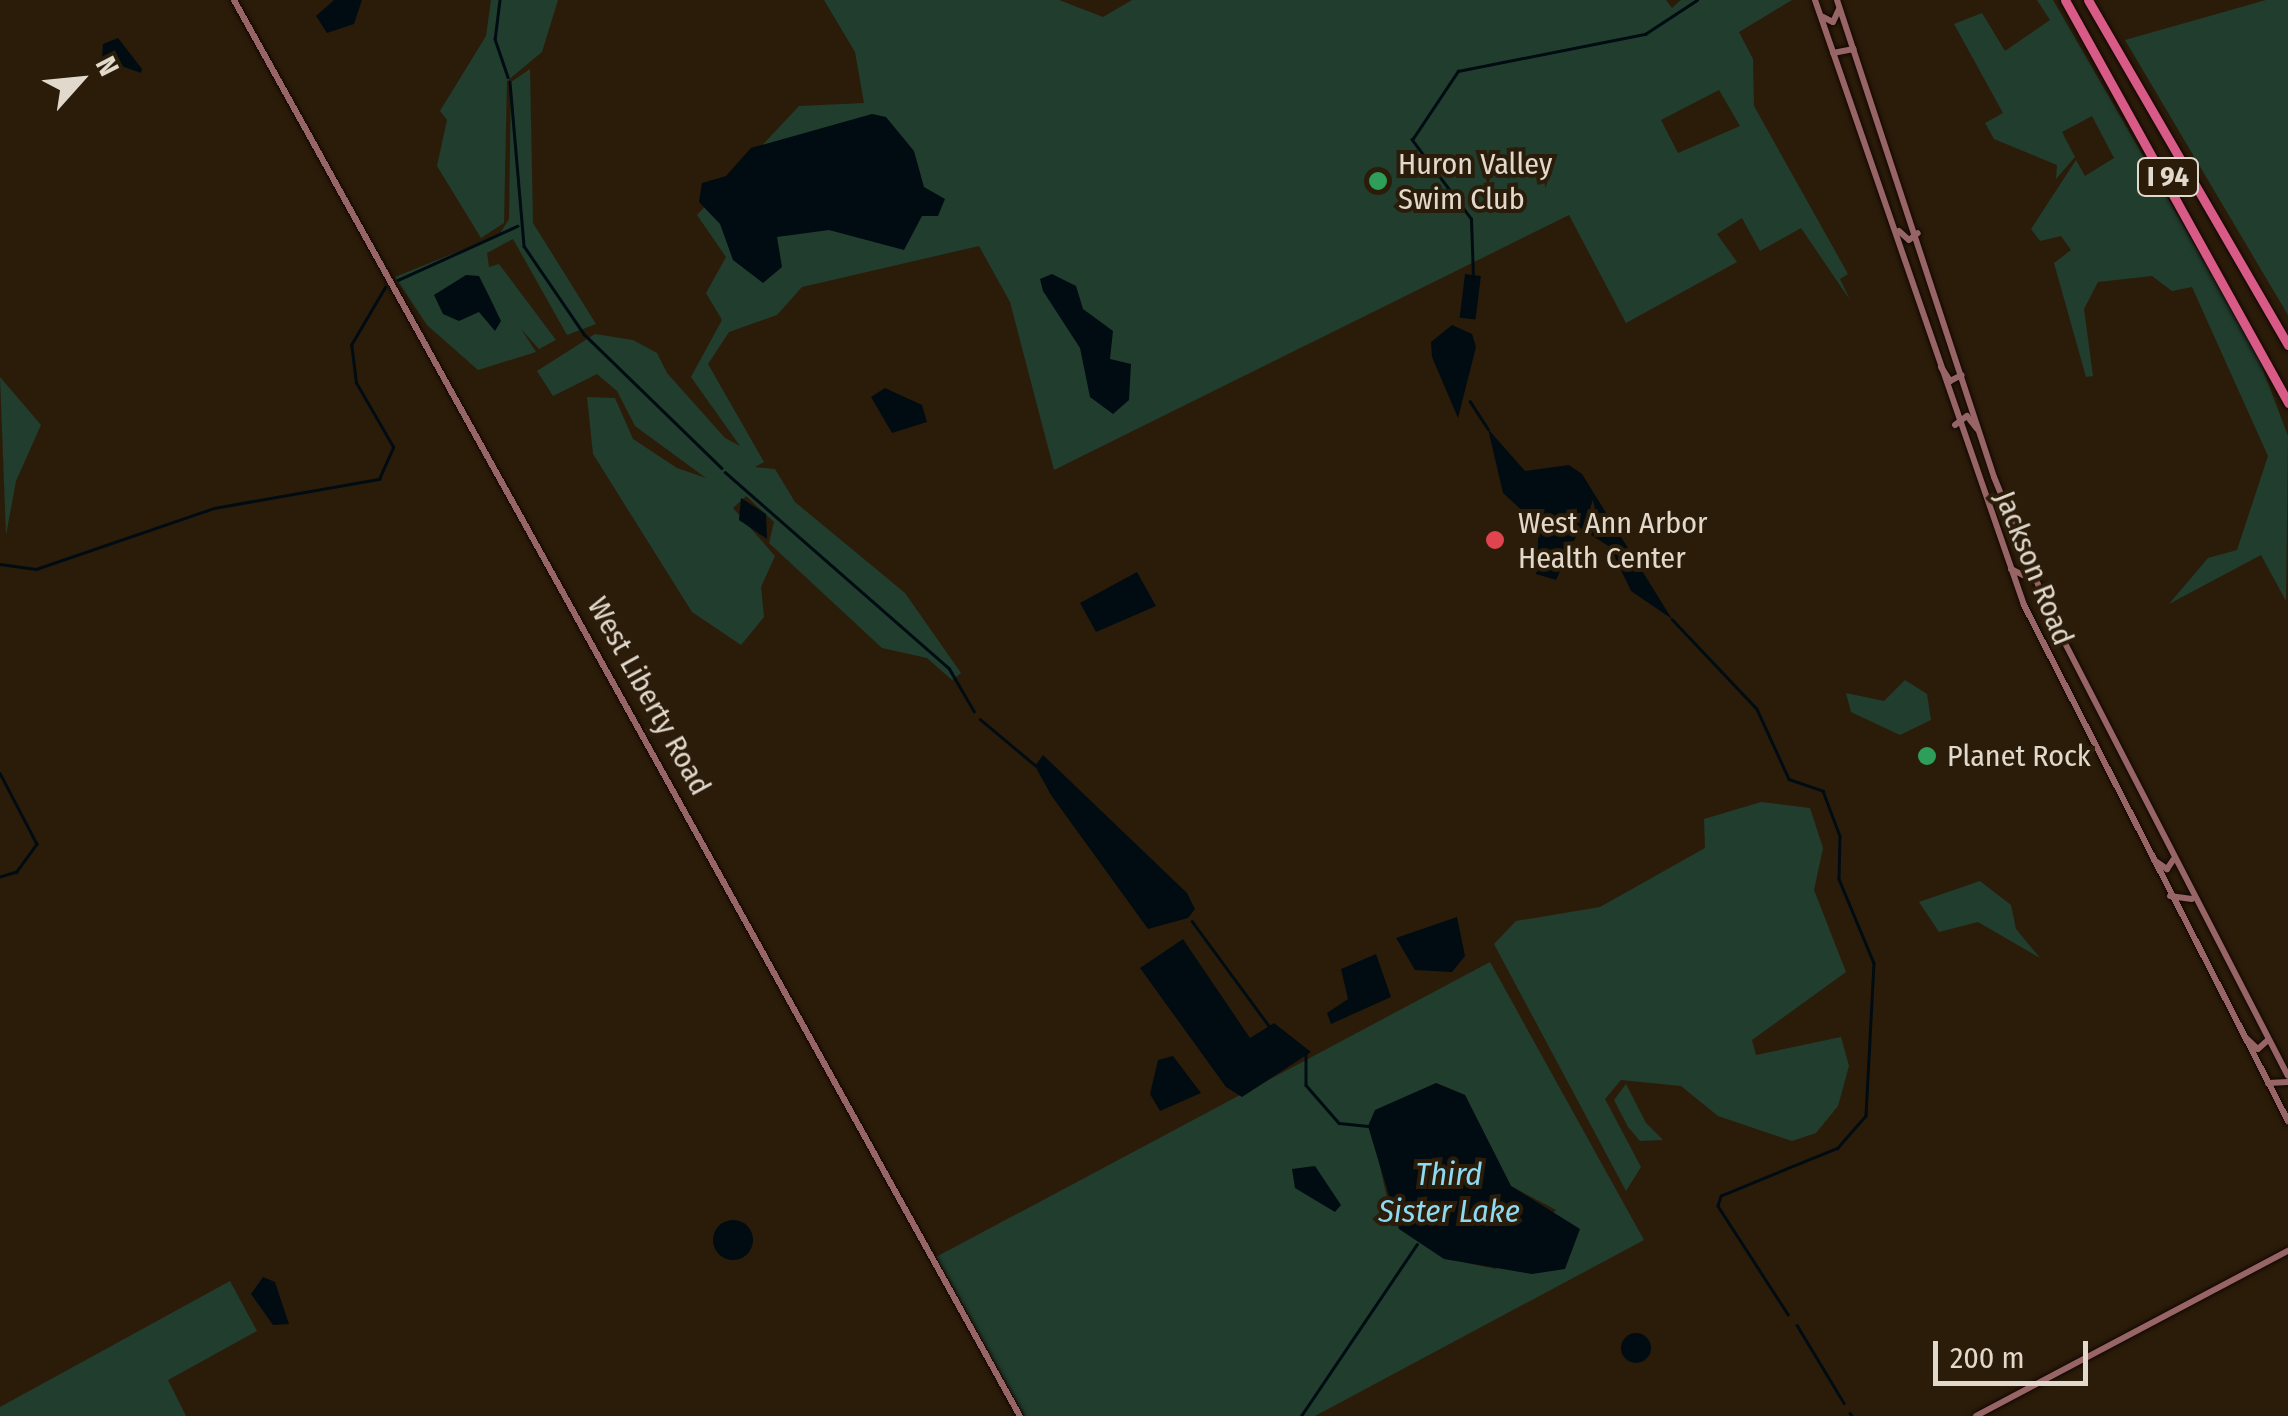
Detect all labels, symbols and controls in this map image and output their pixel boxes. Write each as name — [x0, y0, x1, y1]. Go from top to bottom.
north arrow — [30, 30, 130, 130]
text: N — [89, 51, 126, 81]
place label: Huron Valley Swim Club — [1398, 146, 1552, 216]
road number: I 94 — [2136, 154, 2200, 200]
marker: Huron Valley Swim Club — [1367, 170, 1389, 192]
street label: Jackson Road — [1987, 486, 2081, 650]
place label: West Ann Arbor Health Center — [1518, 505, 1708, 576]
marker: West Ann Arbor Health Center — [1482, 527, 1508, 553]
street label: West Liberty Road — [580, 591, 718, 801]
place label: Planet Rock — [1947, 738, 2091, 774]
marker: Planet Rock — [1916, 745, 1938, 767]
water label: Third Sister Lake — [1378, 1156, 1520, 1231]
scale bar — [1938, 1321, 2093, 1383]
text: 200 m — [1950, 1340, 2025, 1376]

